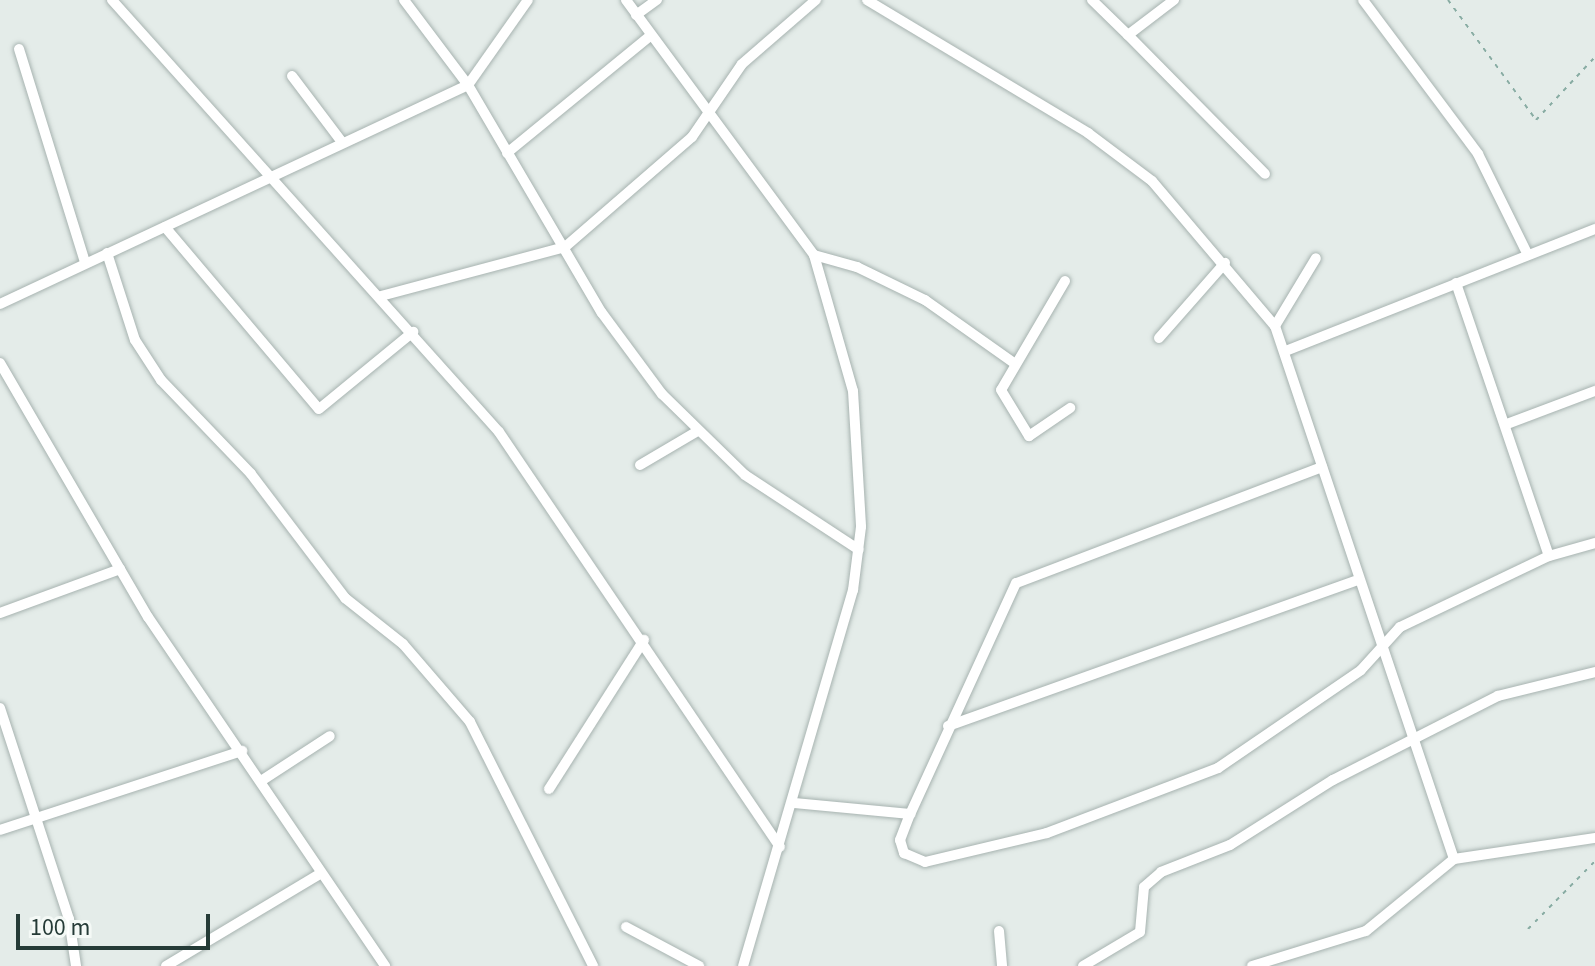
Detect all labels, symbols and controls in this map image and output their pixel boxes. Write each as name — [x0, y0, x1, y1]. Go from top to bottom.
scale bar — [20, 898, 214, 948]
text: 100 m — [30, 910, 90, 945]

